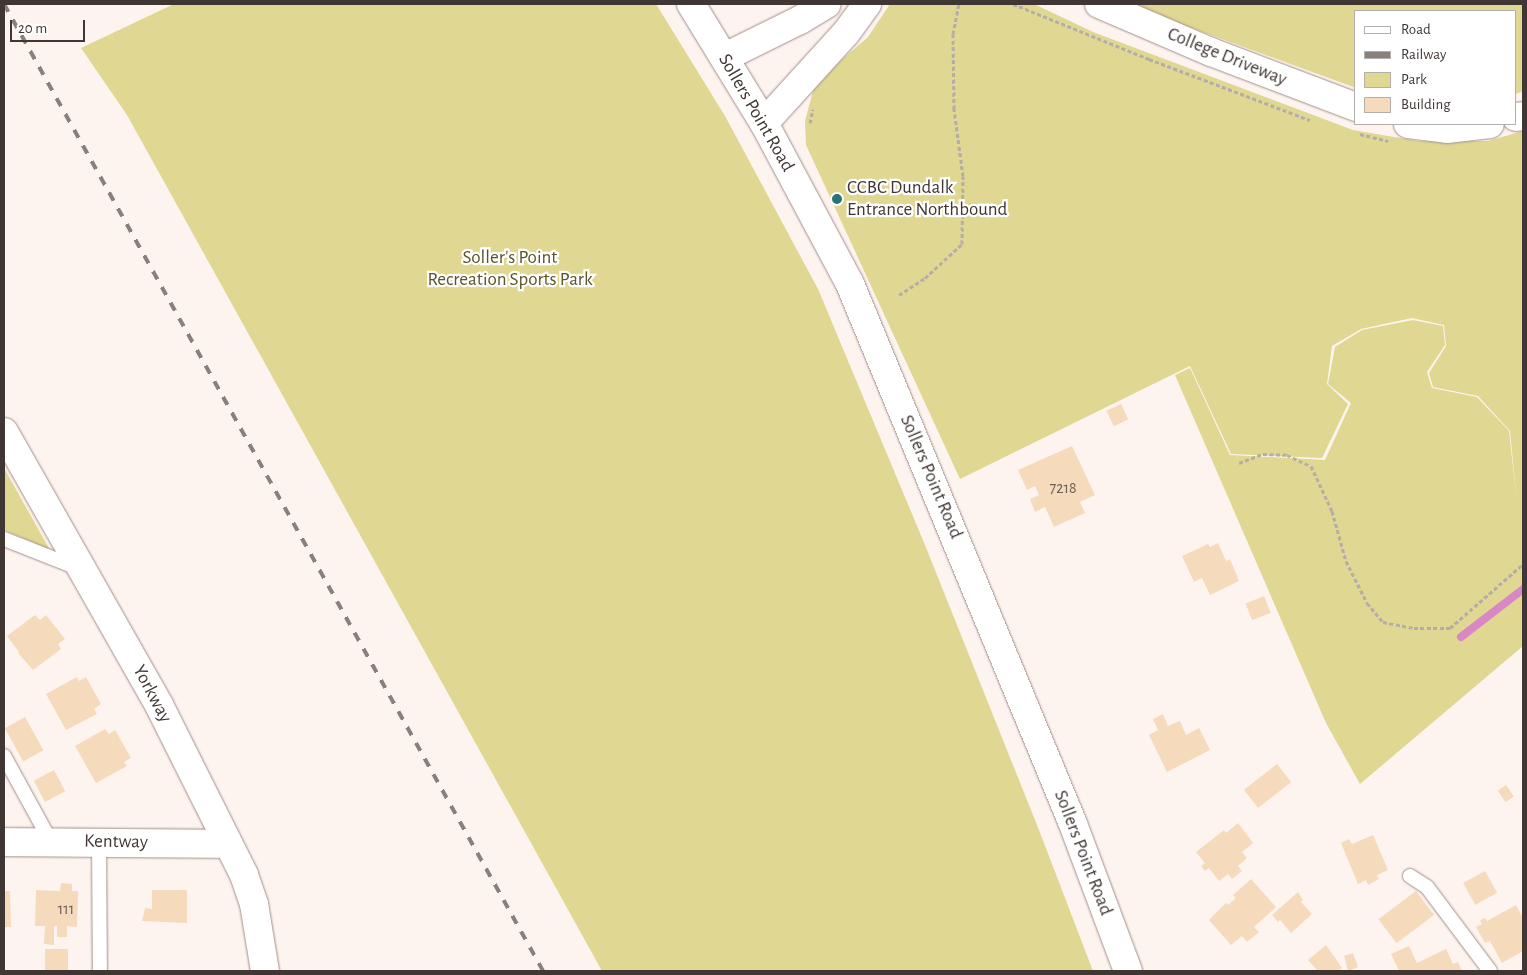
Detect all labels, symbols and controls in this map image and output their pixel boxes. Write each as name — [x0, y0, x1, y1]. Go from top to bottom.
scale bar — [12, 10, 88, 42]
legend — [1354, 10, 1517, 125]
text: 20 m — [18, 21, 47, 36]
text: Road — [1401, 22, 1431, 37]
street label: College Driveway — [1164, 23, 1290, 91]
text: Railway — [1401, 47, 1446, 62]
street label: Sollers Point Road — [713, 50, 799, 176]
text: Park — [1401, 72, 1427, 87]
text: Building — [1401, 97, 1451, 112]
place label: CCBC Dundalk Entrance Northbound — [847, 177, 1007, 221]
marker: CCBC Dundalk Entrance Northbound — [831, 193, 843, 205]
park label: Soller's Point Recreation Sports Park — [427, 247, 593, 291]
street label: Sollers Point Road — [895, 412, 967, 542]
house number: 7218 — [1049, 478, 1077, 498]
street label: Yorkway — [127, 661, 177, 727]
street label: Sollers Point Road — [1049, 787, 1117, 919]
street label: Kentway — [84, 830, 148, 854]
house number: 111 — [58, 899, 74, 919]

